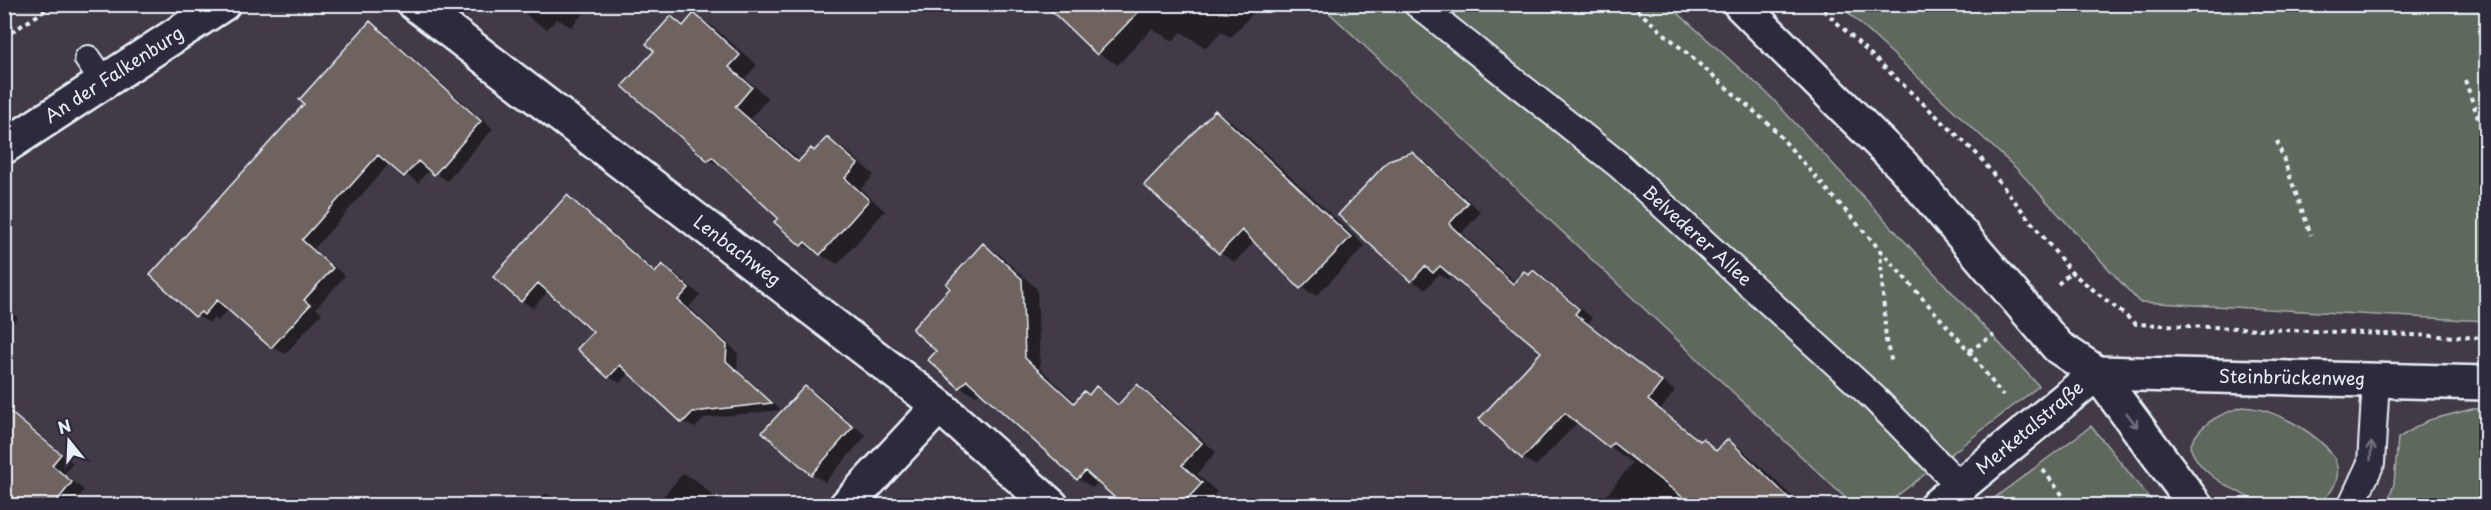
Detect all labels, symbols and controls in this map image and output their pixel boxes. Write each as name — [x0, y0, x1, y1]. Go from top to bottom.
street label: An der Falkenburg — [38, 19, 188, 129]
street label: Belvederer Allee — [1637, 178, 1759, 292]
street label: Lenbachweg — [688, 208, 787, 292]
street label: Steinbrückenweg — [2219, 362, 2366, 391]
street label: Merketalstraße — [1969, 374, 2089, 480]
north arrow — [39, 411, 99, 471]
text: N — [54, 412, 74, 439]
one-way arrow — [2125, 412, 2138, 428]
one-way arrow — [2366, 442, 2377, 462]

